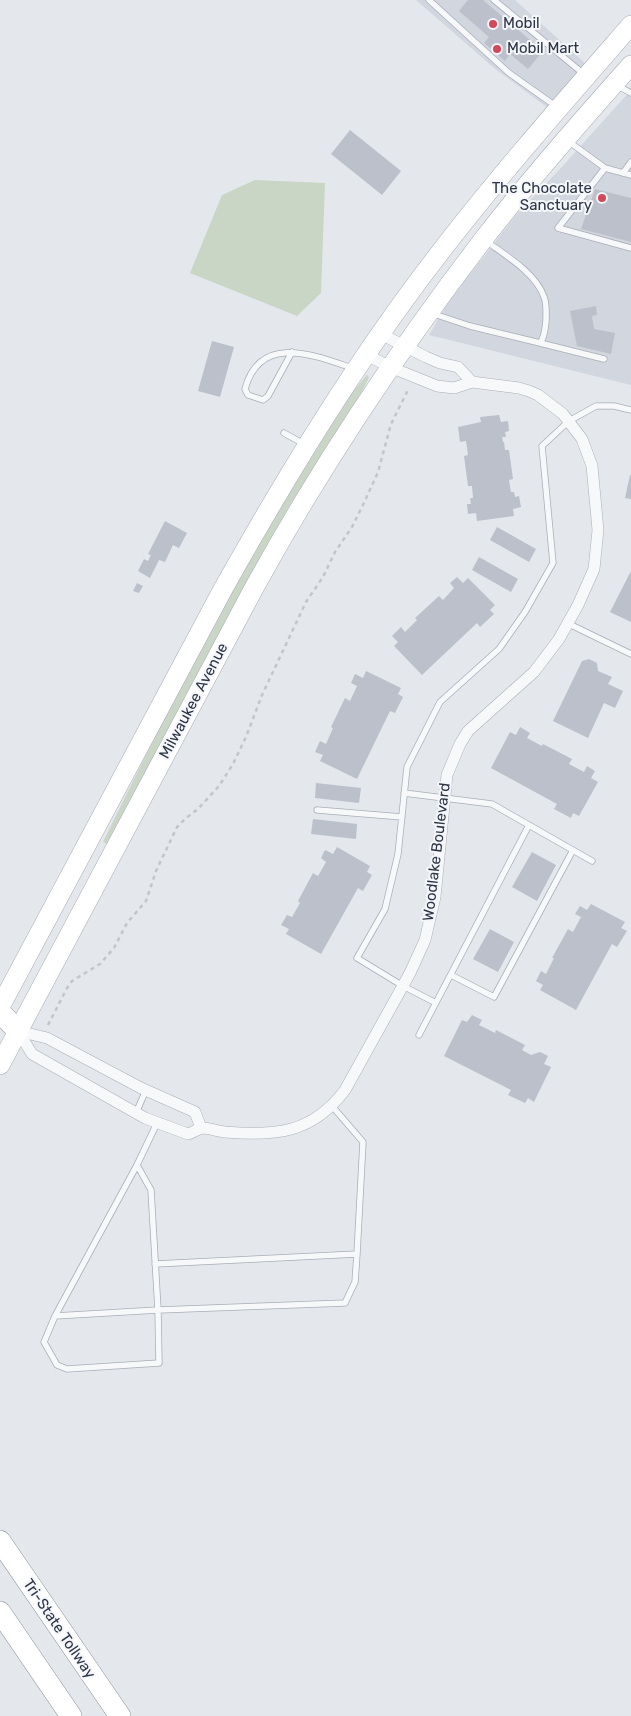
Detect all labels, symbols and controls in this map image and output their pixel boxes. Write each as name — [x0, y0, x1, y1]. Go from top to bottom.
place label: Mobil — [503, 15, 540, 33]
marker: Mobil — [487, 18, 499, 30]
place label: Mobil Mart — [507, 40, 579, 58]
marker: Mobil Mart — [491, 43, 503, 55]
place label: The Chocolate Sanctuary — [492, 180, 592, 215]
marker: The Chocolate Sanctuary — [596, 192, 608, 204]
street label: Milwaukee Avenue — [156, 640, 232, 762]
street label: Woodlake Boulevard — [420, 782, 454, 922]
street label: Tri-State Tollway — [19, 1576, 99, 1682]

